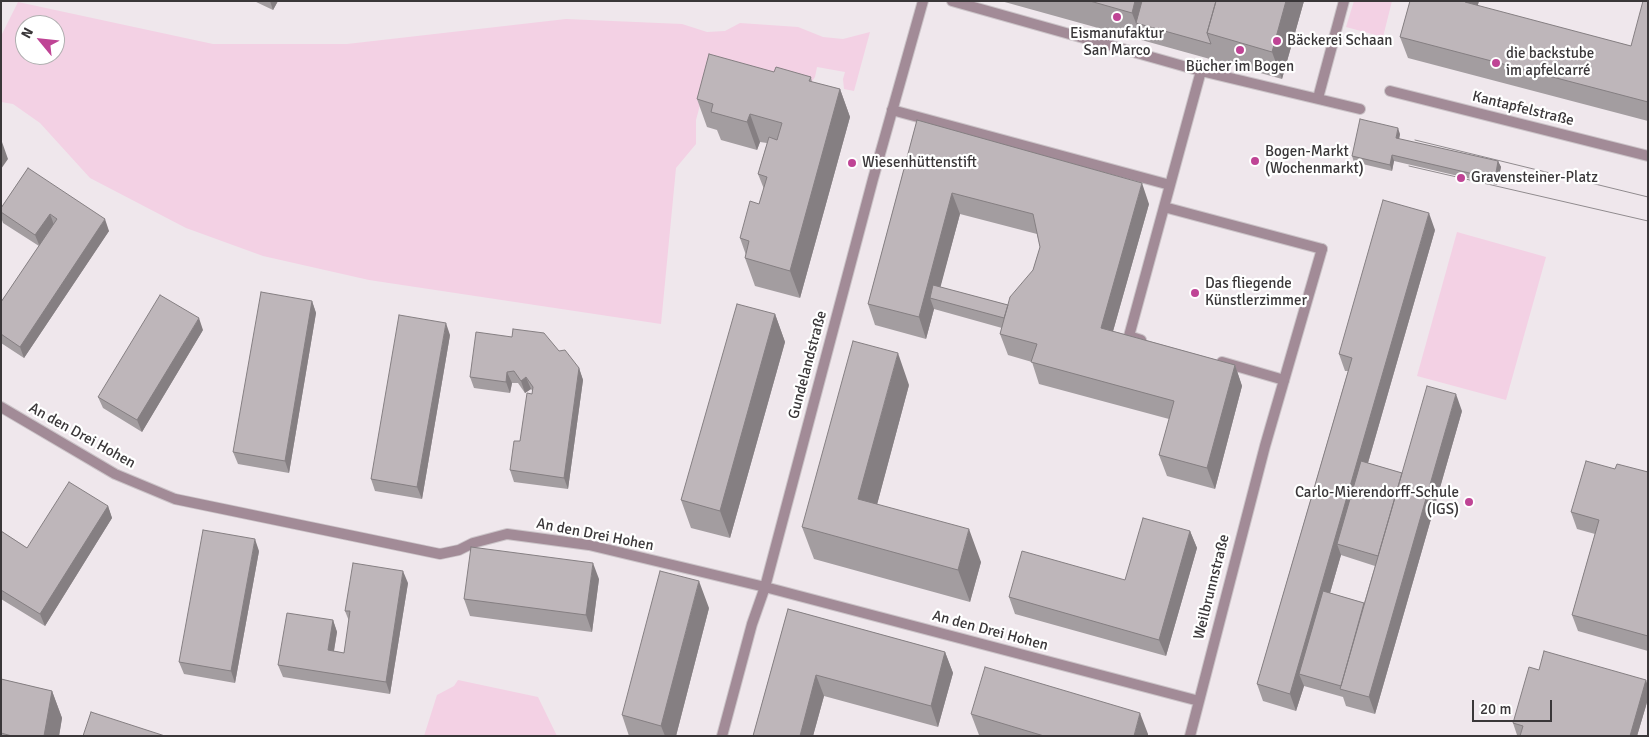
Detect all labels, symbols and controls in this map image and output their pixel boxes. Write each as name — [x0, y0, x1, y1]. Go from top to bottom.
marker: Eismanufaktur San Marco — [1111, 11, 1123, 23]
north arrow — [15, 15, 65, 65]
text: N — [17, 25, 37, 41]
place label: Eismanufaktur San Marco — [1070, 25, 1164, 60]
place label: Bäckerei Schaan — [1287, 32, 1392, 50]
marker: Bäckerei Schaan — [1271, 35, 1283, 47]
marker: Bücher im Bogen — [1234, 44, 1246, 56]
place label: die backstube im apfelcarré — [1506, 45, 1594, 80]
marker: die backstube im apfelcarré — [1490, 57, 1502, 69]
place label: Bücher im Bogen — [1186, 58, 1294, 76]
street label: Kantapfelstraße — [1470, 88, 1576, 130]
place label: Bogen-Markt (Wochenmarkt) — [1265, 143, 1364, 178]
place label: Wiesenhüttenstift — [862, 154, 977, 172]
marker: Bogen-Markt (Wochenmarkt) — [1249, 155, 1261, 167]
marker: Wiesenhüttenstift — [846, 157, 858, 169]
place label: Gravensteiner-Platz — [1471, 169, 1598, 187]
marker: Gravensteiner-Platz — [1455, 172, 1467, 184]
place label: Das fliegende Künstlerzimmer — [1205, 275, 1307, 310]
marker: Das fliegende Künstlerzimmer — [1189, 287, 1201, 299]
street label: Gundelandstraße — [785, 309, 831, 421]
street label: An den Drei Hohen — [26, 399, 138, 473]
place label: Carlo-Mierendorff-Schule (IGS) — [1295, 484, 1459, 519]
marker: Carlo-Mierendorff-Schule (IGS) — [1463, 496, 1475, 508]
street label: An den Drei Hohen — [535, 515, 655, 555]
street label: Weilbrunnstraße — [1190, 532, 1234, 642]
street label: An den Drei Hohen — [930, 607, 1050, 655]
scale bar — [1474, 690, 1554, 722]
text: 20 m — [1480, 700, 1511, 718]

